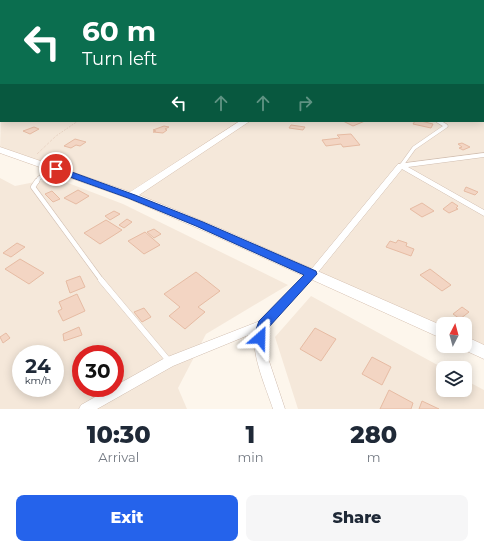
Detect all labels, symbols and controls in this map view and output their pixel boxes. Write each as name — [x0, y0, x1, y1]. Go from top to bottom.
text: 60 m — [82, 14, 156, 48]
icon: left — [16, 16, 68, 68]
text: Turn left — [82, 48, 157, 70]
icon: left — [168, 92, 190, 114]
icon: ahead — [210, 92, 232, 114]
icon: ahead — [252, 92, 274, 114]
icon: right — [294, 92, 316, 114]
pin — [39, 152, 73, 186]
icon: arrive — [45, 158, 67, 180]
position arrow — [239, 317, 281, 359]
north arrow — [436, 317, 472, 353]
map controls — [436, 317, 472, 397]
speed limit sign: 30 — [72, 345, 124, 397]
text: 24 — [25, 354, 51, 378]
button: layers — [436, 361, 472, 397]
text: km/h — [25, 374, 51, 387]
text: 10:30 — [87, 420, 151, 449]
text: 1 — [246, 420, 255, 449]
text: 280 — [350, 420, 397, 449]
text: Arrival — [98, 449, 139, 465]
text: min — [237, 449, 264, 465]
text: m — [367, 449, 381, 465]
button: Exit — [16, 495, 238, 541]
button: Share — [246, 495, 468, 541]

